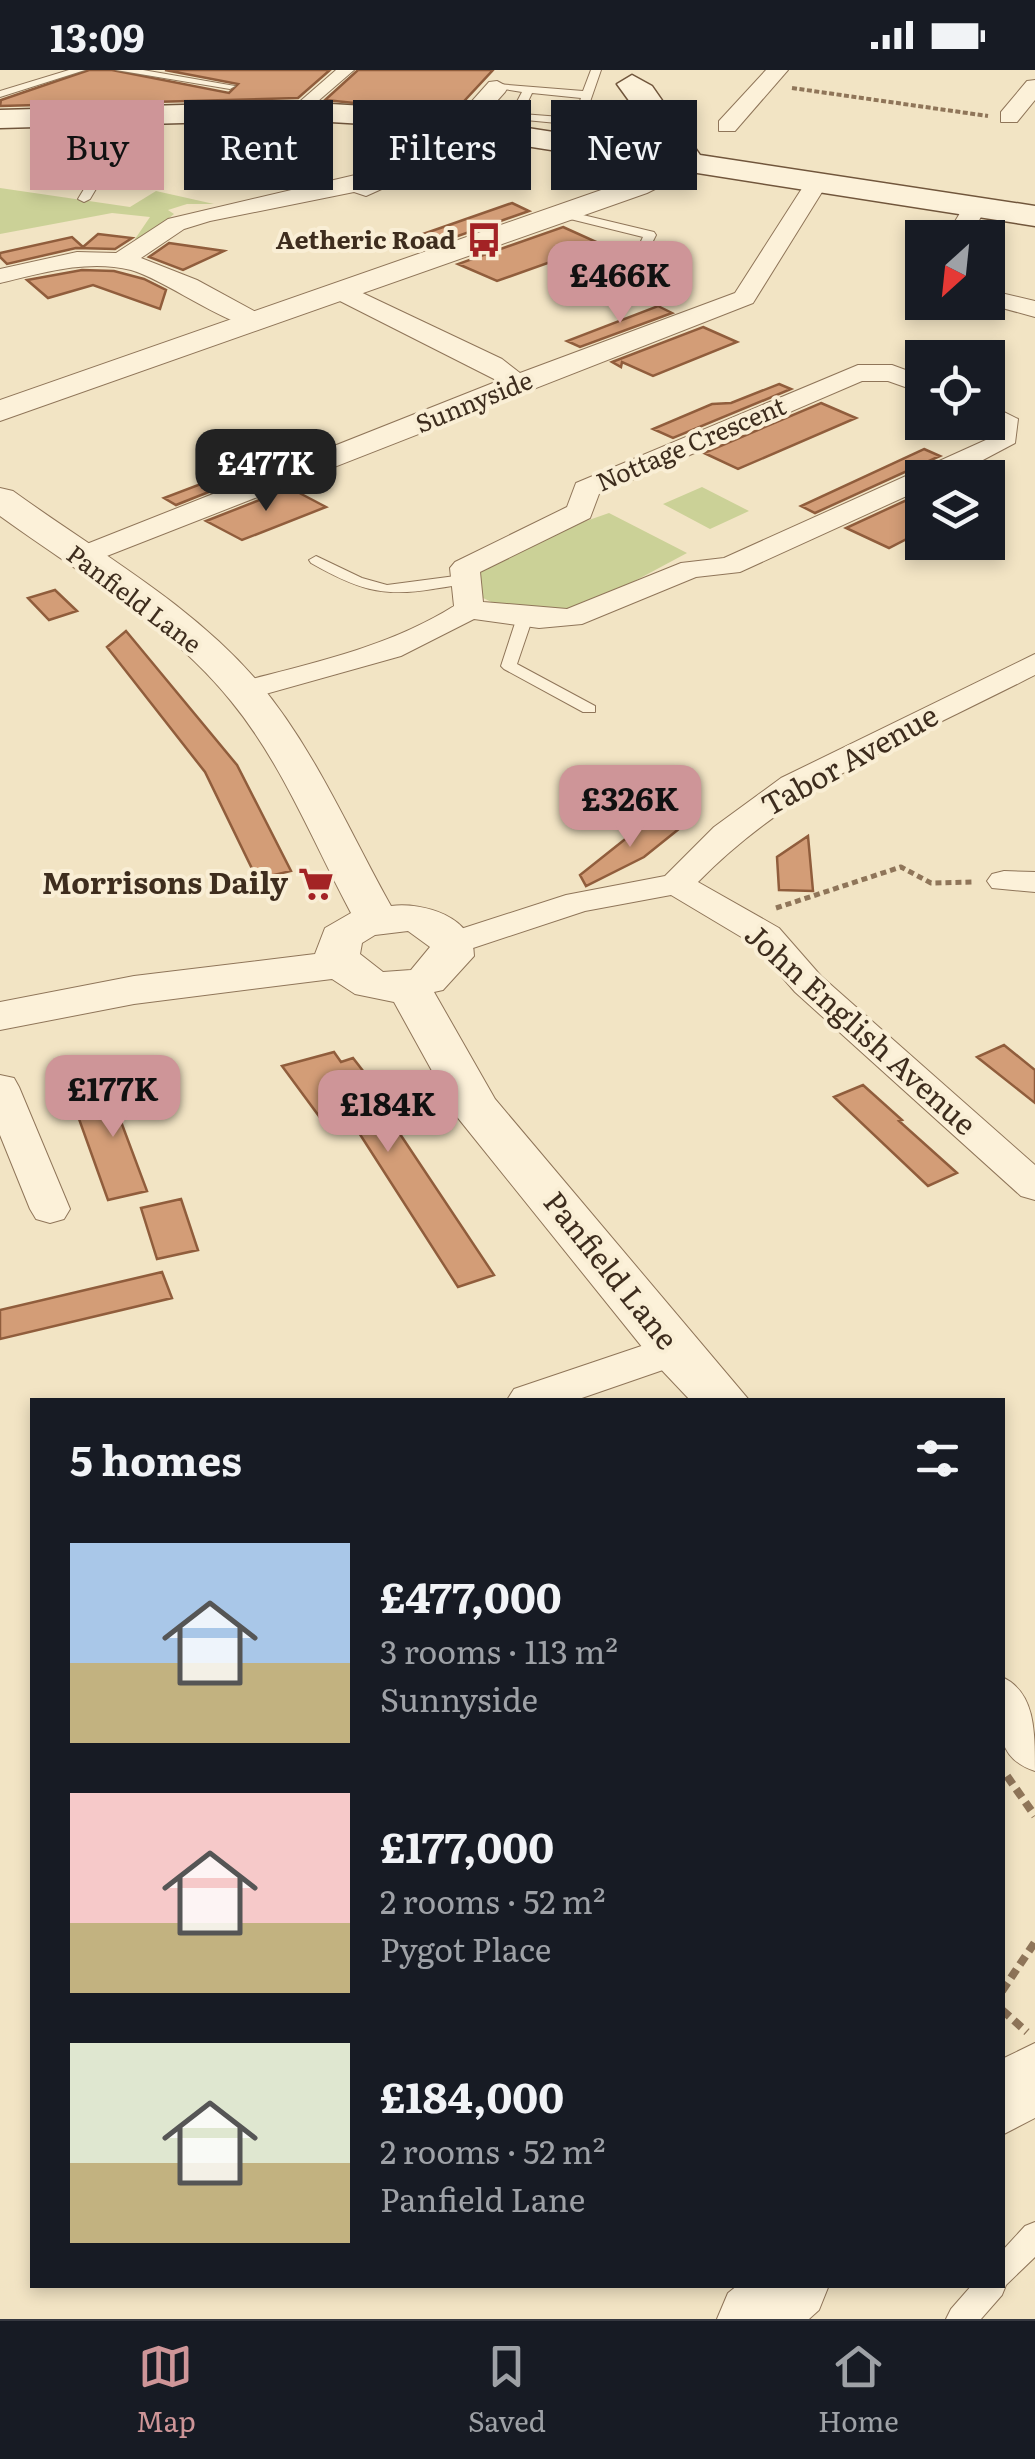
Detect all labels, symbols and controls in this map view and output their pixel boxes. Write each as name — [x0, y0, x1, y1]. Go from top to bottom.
text: 13:09 — [50, 7, 145, 64]
chip: Buy — [30, 100, 164, 190]
chip: Rent — [184, 100, 333, 190]
chip: Filters — [353, 100, 531, 190]
chip: New — [551, 100, 697, 190]
place label: Aetheric Road — [276, 220, 456, 257]
north arrow — [905, 220, 1005, 320]
map controls — [905, 220, 1005, 560]
bus stop icon: Aetheric Road — [465, 221, 503, 259]
pin: £466K — [550, 241, 690, 326]
text: £466K — [569, 249, 671, 297]
button: locate — [905, 340, 1005, 440]
street label: Sunnyside — [409, 360, 538, 441]
street label: Nottage Crescent — [590, 386, 791, 499]
pin: £477K — [196, 429, 336, 514]
text: £477K — [217, 437, 315, 485]
button: layers — [905, 460, 1005, 560]
street label: Panfield Lane — [60, 535, 210, 661]
street label: Tabor Avenue — [752, 692, 945, 825]
pin: £326K — [560, 765, 700, 850]
text: £326K — [581, 773, 679, 821]
place label: Morrisons Daily — [42, 859, 289, 903]
supermarket icon: Morrisons Daily — [297, 865, 335, 903]
street label: John English Avenue — [736, 912, 988, 1144]
pin: £177K — [43, 1055, 183, 1140]
text: £177K — [67, 1063, 159, 1111]
pin: £184K — [318, 1070, 458, 1155]
text: £184K — [340, 1078, 436, 1126]
street label: Panfield Lane — [535, 1180, 690, 1358]
text: 5 homes — [70, 1427, 242, 1489]
icon: filters — [910, 1431, 965, 1486]
text: £477,000 — [380, 1564, 562, 1626]
icon: home — [150, 1583, 270, 1703]
text: 3 rooms · 113 m² — [380, 1626, 618, 1674]
text: Sunnyside — [380, 1674, 538, 1722]
text: £177,000 — [380, 1814, 554, 1876]
icon: home — [150, 1833, 270, 1953]
text: 2 rooms · 52 m² — [380, 1876, 606, 1924]
text: Pygot Place — [380, 1924, 551, 1972]
text: £184,000 — [380, 2064, 564, 2126]
icon: home — [150, 2083, 270, 2203]
text: 2 rooms · 52 m² — [380, 2126, 606, 2174]
text: Panfield Lane — [380, 2174, 585, 2222]
tab: Map — [136, 2339, 196, 2441]
tab: Saved — [468, 2339, 546, 2441]
tab: Home — [818, 2339, 899, 2441]

